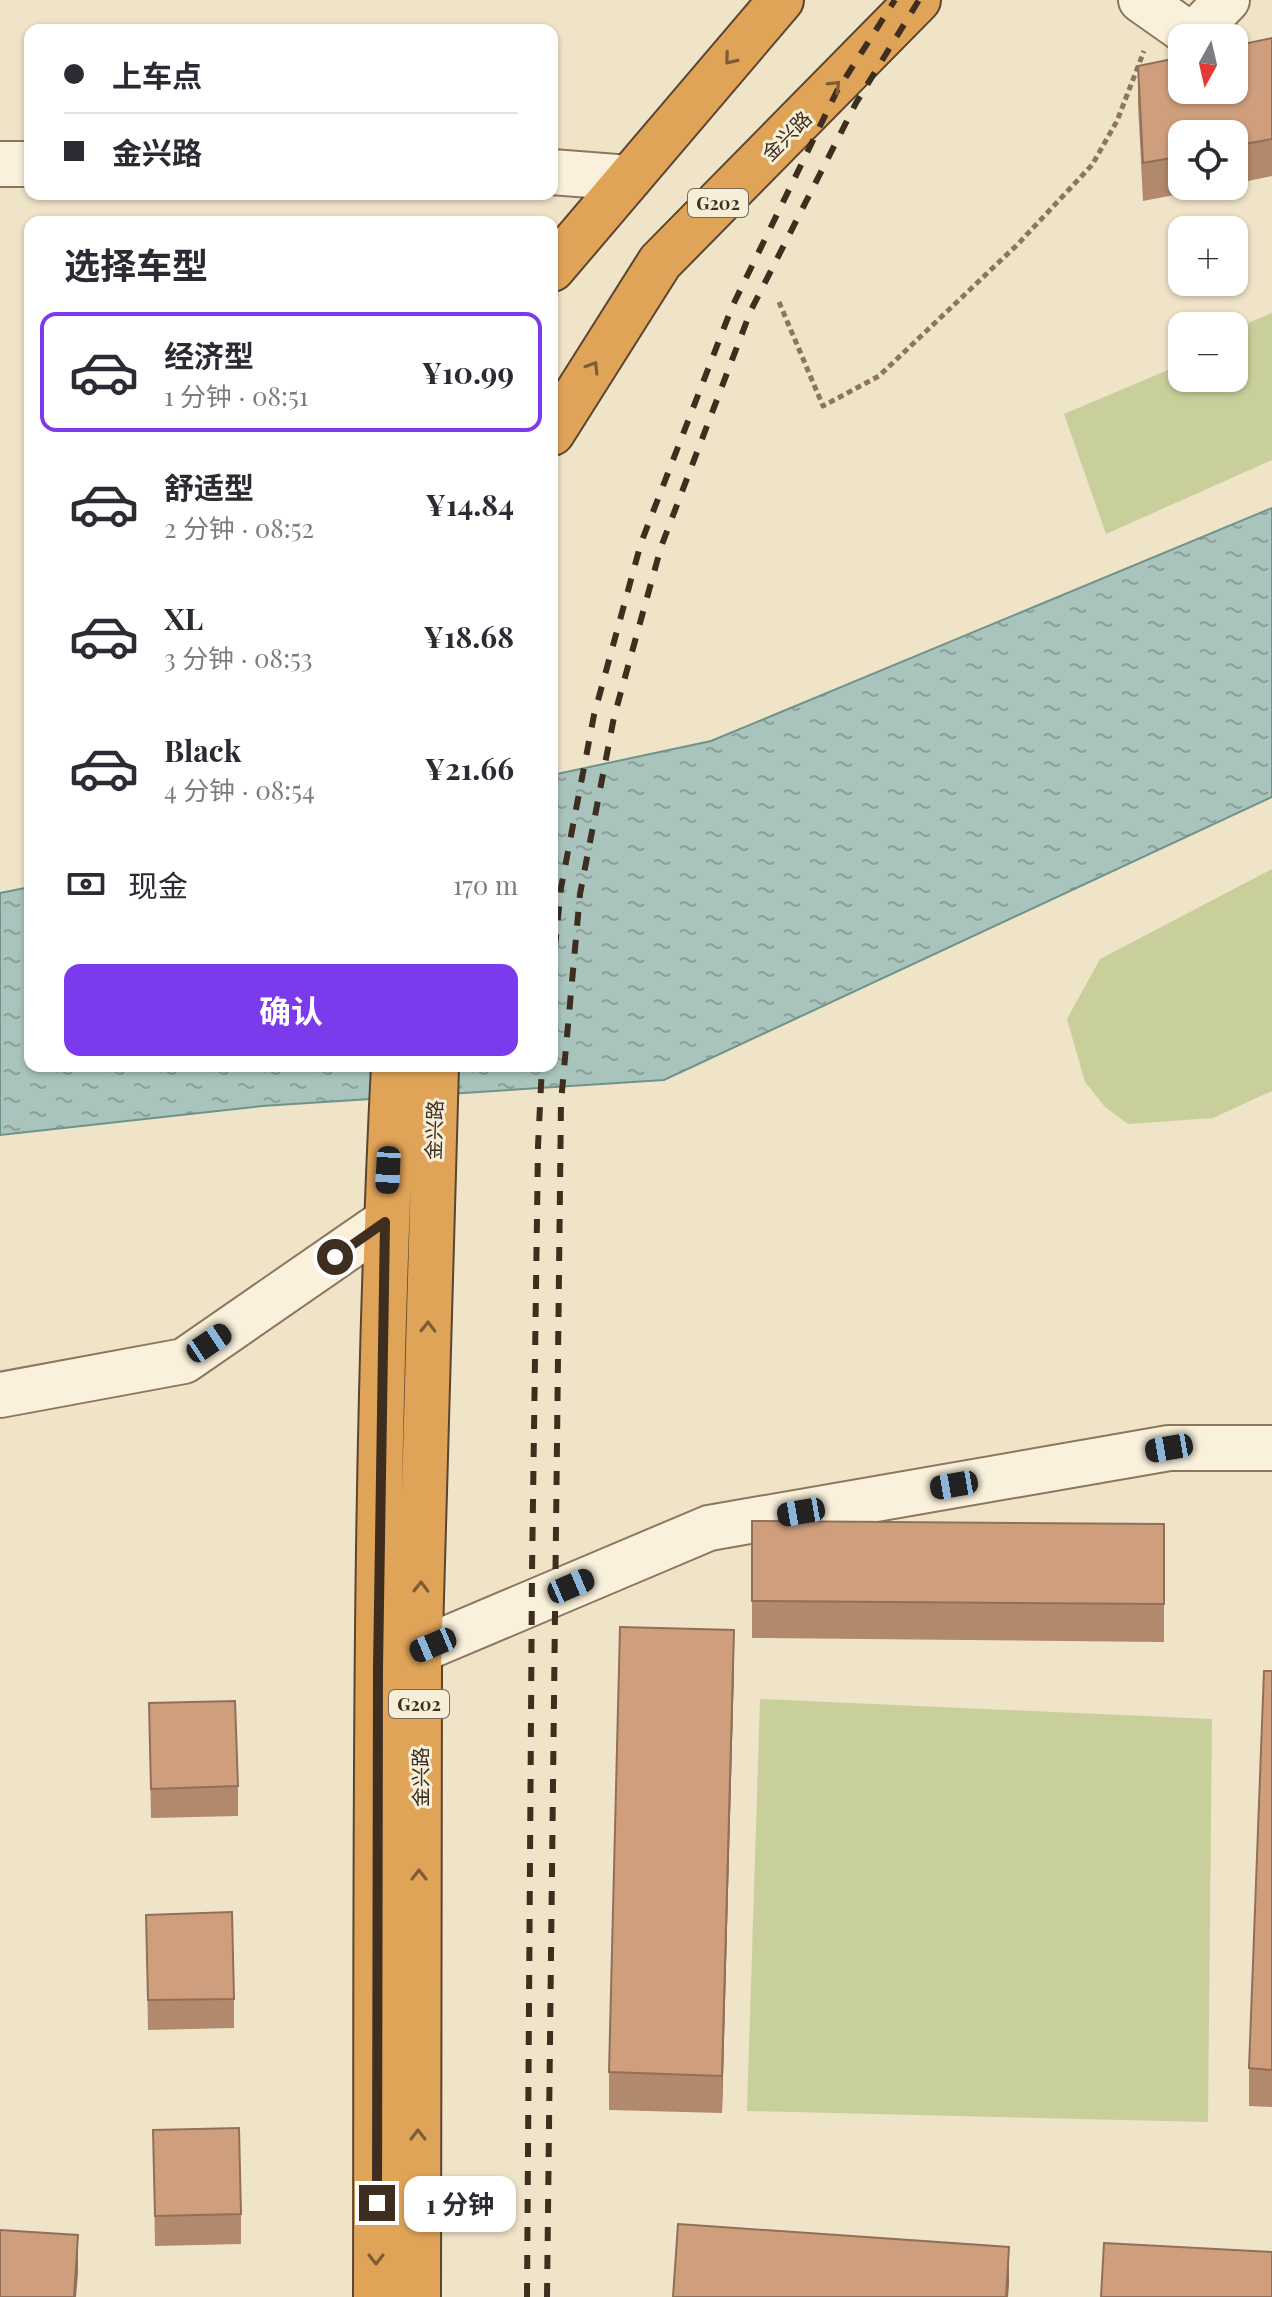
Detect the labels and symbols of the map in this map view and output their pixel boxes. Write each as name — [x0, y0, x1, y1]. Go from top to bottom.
north arrow — [1168, 24, 1248, 104]
one-way arrow — [725, 50, 740, 65]
one-way arrow — [826, 81, 840, 95]
street label: 金兴路 — [755, 104, 817, 166]
road number: G202 — [688, 189, 748, 217]
one-way arrow — [584, 361, 599, 376]
street label: 金兴路 — [418, 1100, 448, 1160]
car — [375, 1145, 401, 1195]
route start — [317, 1239, 353, 1275]
car — [182, 1320, 236, 1366]
one-way arrow — [420, 1320, 437, 1333]
car — [1143, 1432, 1195, 1464]
car — [928, 1469, 980, 1501]
car — [775, 1496, 827, 1528]
car — [544, 1566, 598, 1606]
one-way arrow — [413, 1580, 430, 1593]
car — [406, 1625, 460, 1665]
road number: G202 — [389, 1690, 449, 1718]
street label: 金兴路 — [406, 1747, 433, 1807]
one-way arrow — [410, 1868, 428, 1881]
one-way arrow — [409, 2128, 427, 2141]
callout: 1 分钟 — [405, 2175, 517, 2231]
route end — [359, 2185, 395, 2221]
one-way arrow — [367, 2253, 385, 2266]

